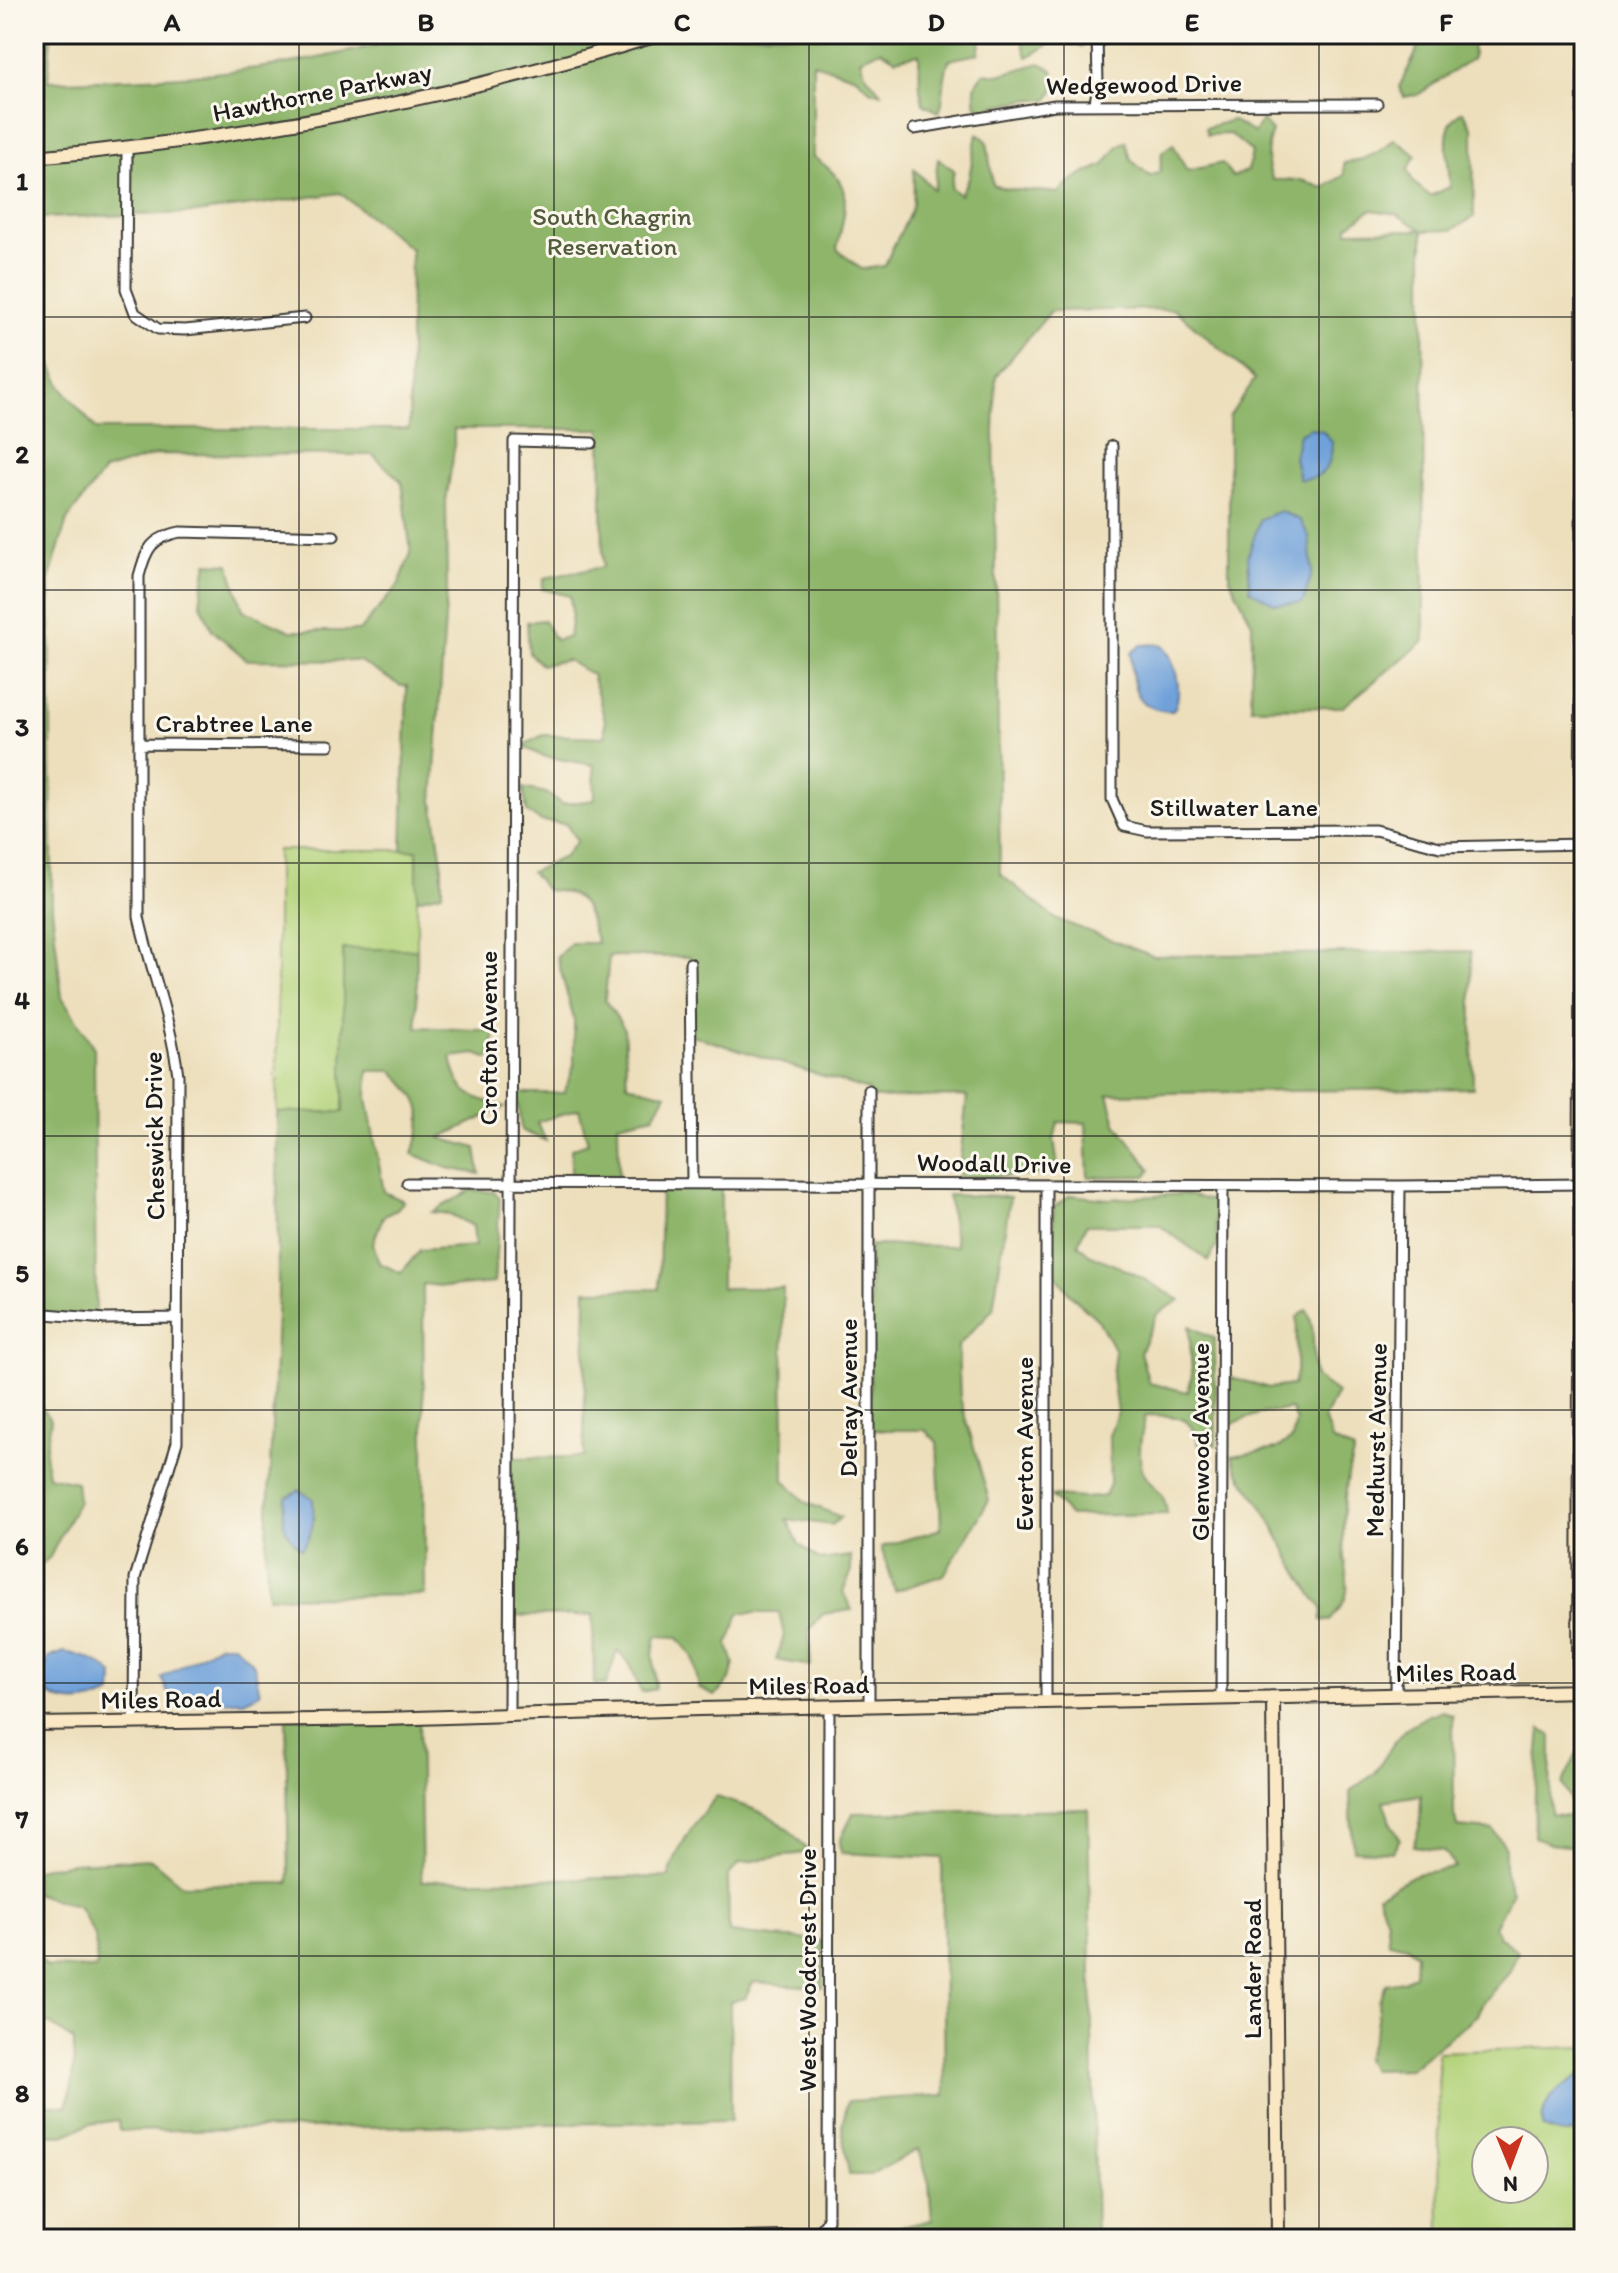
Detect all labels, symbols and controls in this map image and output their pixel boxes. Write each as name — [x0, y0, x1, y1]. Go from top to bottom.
text: A — [163, 6, 181, 38]
text: B — [418, 6, 435, 38]
text: C — [674, 6, 691, 38]
text: D — [927, 6, 945, 38]
text: E — [1185, 6, 1199, 38]
text: F — [1439, 6, 1453, 38]
street label: Hawthorne Parkway — [210, 55, 434, 129]
street label: Wedgewood Drive — [1046, 66, 1242, 102]
text: 1 — [16, 165, 28, 197]
park label: South Chagrin Reservation — [532, 200, 692, 262]
text: 2 — [15, 438, 29, 470]
street label: Crabtree Lane — [155, 707, 313, 739]
text: 3 — [15, 711, 29, 743]
street label: Stillwater Lane — [1150, 791, 1318, 823]
street label: Crofton Avenue — [472, 951, 504, 1125]
text: 4 — [14, 984, 30, 1016]
street label: Cheswick Drive — [137, 1051, 171, 1221]
street label: Woodall Drive — [916, 1146, 1072, 1180]
text: 5 — [15, 1257, 29, 1289]
street label: Delray Avenue — [832, 1318, 864, 1478]
street label: Medhurst Avenue — [1358, 1342, 1394, 1538]
street label: Glenwood Avenue — [1184, 1343, 1216, 1541]
street label: Everton Avenue — [1008, 1357, 1040, 1531]
text: 6 — [15, 1530, 29, 1562]
street label: Miles Road — [1395, 1655, 1517, 1689]
street label: Miles Road — [748, 1668, 870, 1702]
street label: Miles Road — [100, 1682, 222, 1716]
text: 7 — [15, 1803, 29, 1835]
street label: West Woodcrest Drive — [791, 1848, 823, 2092]
street label: Lander Road — [1236, 1898, 1268, 2039]
text: 8 — [15, 2077, 29, 2109]
north arrow — [1470, 2125, 1550, 2205]
text: N — [1503, 2171, 1518, 2198]

